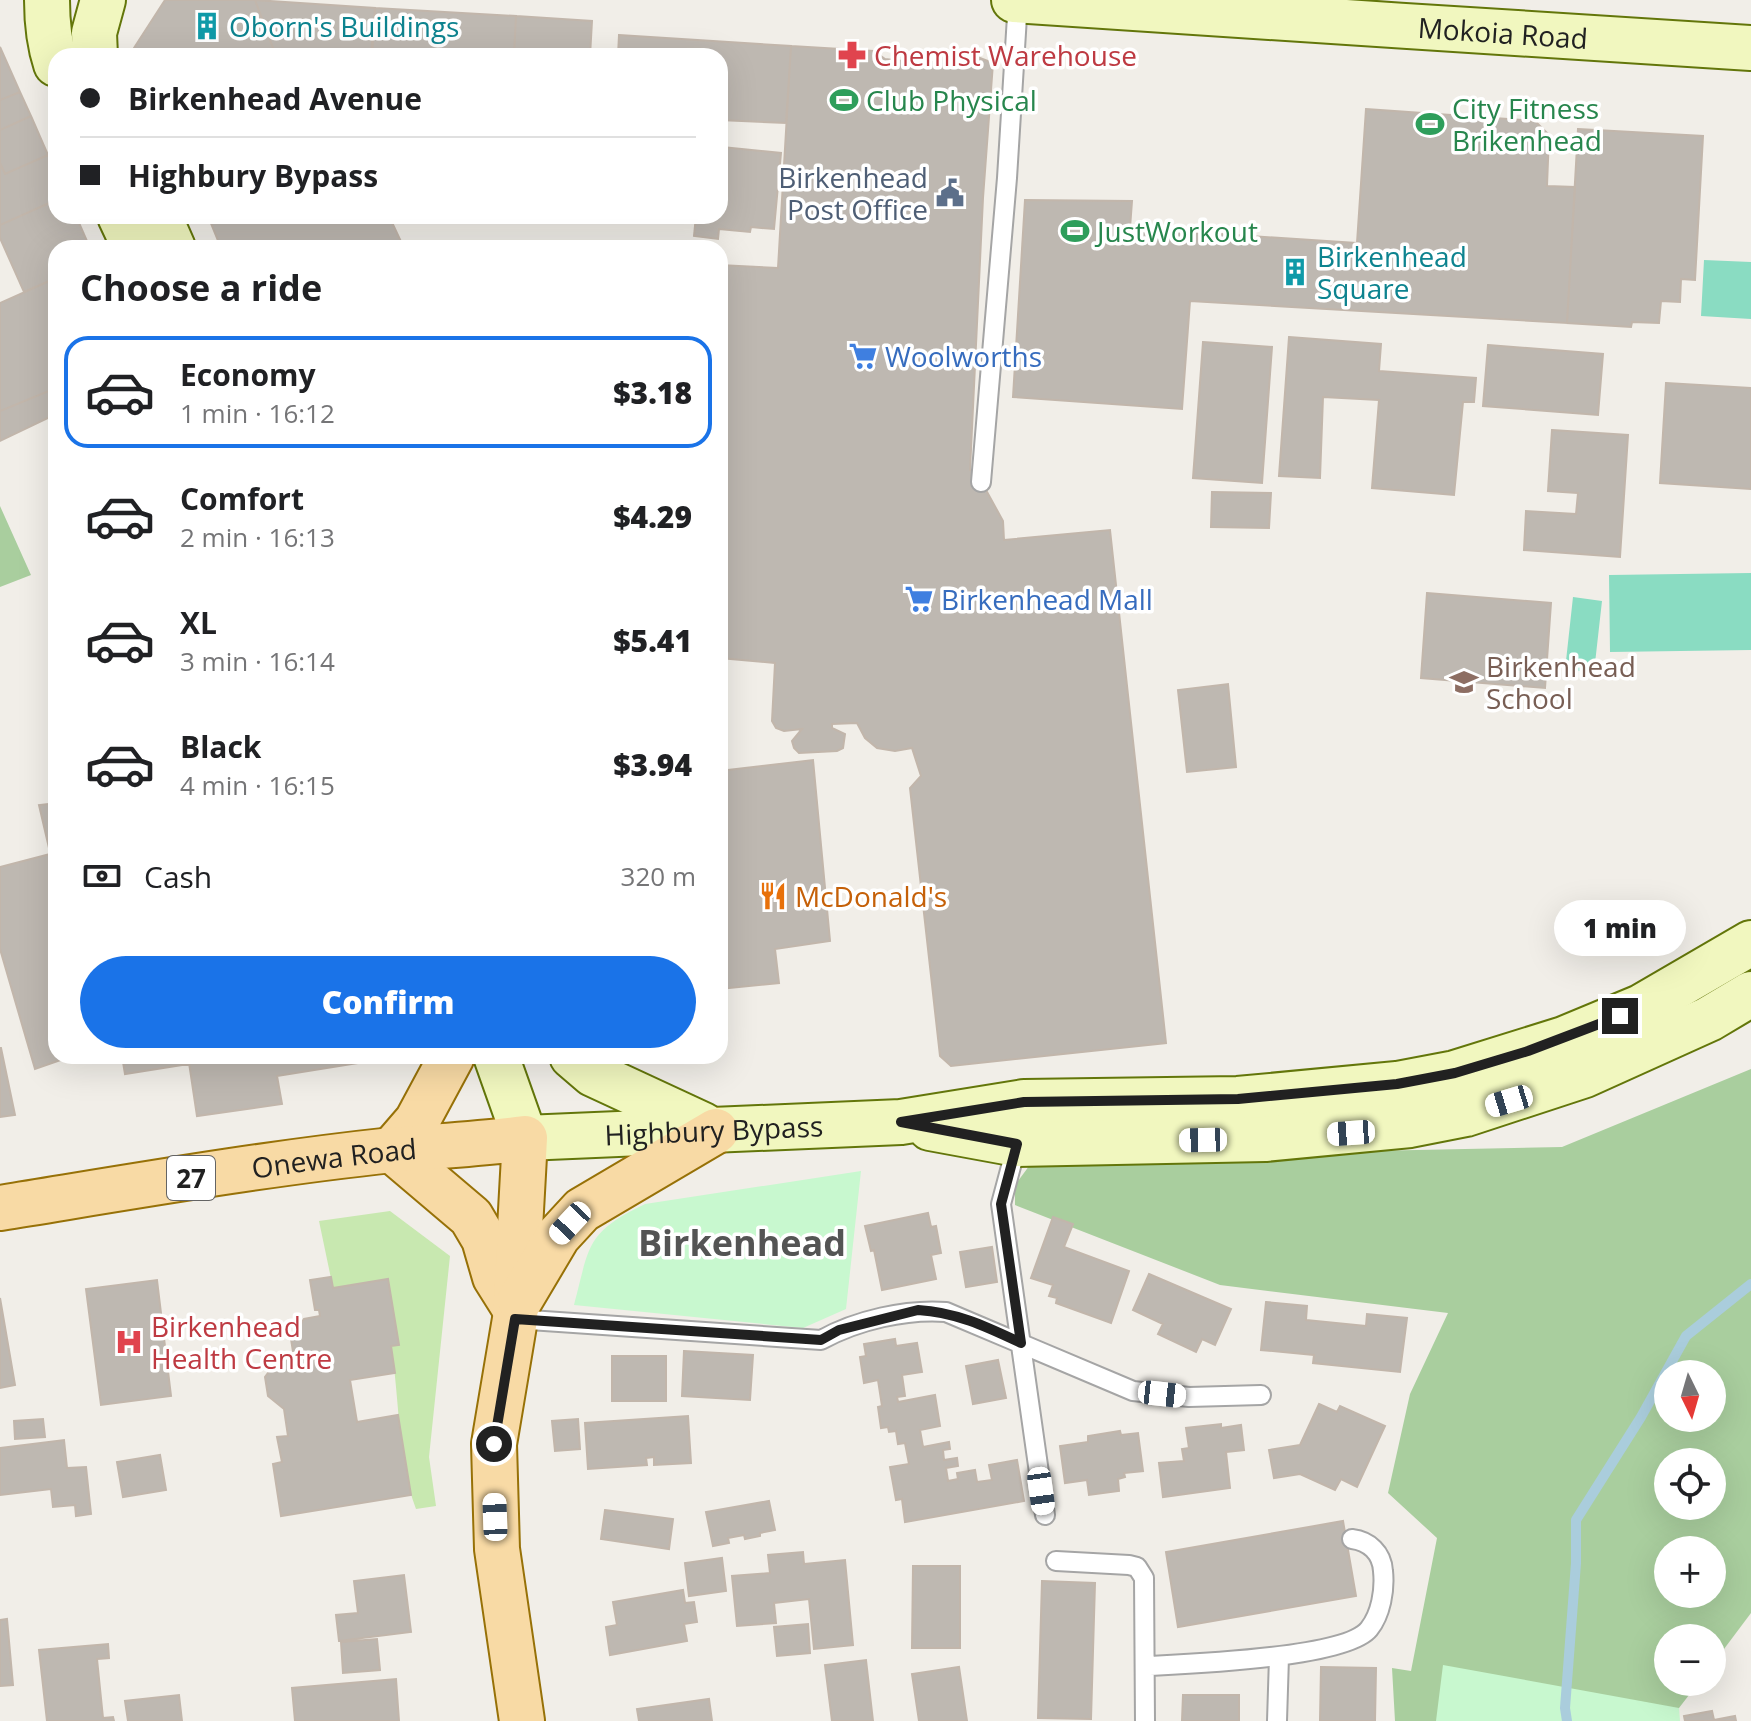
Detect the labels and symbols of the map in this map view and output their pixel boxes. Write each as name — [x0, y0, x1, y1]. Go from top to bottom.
place label: Oborn's Buildings — [229, 7, 459, 45]
street label: Mokoia Road — [1417, 8, 1589, 57]
building icon: Oborn's Buildings — [192, 11, 222, 41]
place label: Chemist Warehouse — [874, 36, 1137, 74]
pharmacy icon: Chemist Warehouse — [837, 40, 867, 70]
place label: Club Physical — [866, 81, 1037, 119]
sports icon: Club Physical — [829, 85, 859, 115]
place label: City Fitness Brikenhead — [1452, 89, 1602, 159]
sports icon: City Fitness Brikenhead — [1415, 109, 1445, 139]
place label: Birkenhead Post Office — [778, 158, 928, 228]
public building icon: Birkenhead Post Office — [935, 178, 965, 208]
place label: JustWorkout — [1094, 212, 1258, 250]
sports icon: JustWorkout — [1060, 216, 1090, 246]
place label: Birkenhead Square — [1317, 237, 1467, 307]
building icon: Birkenhead Square — [1280, 257, 1310, 287]
place label: Woolworths — [885, 337, 1042, 375]
supermarket icon: Woolworths — [848, 341, 878, 371]
place label: Birkenhead Mall — [941, 580, 1153, 618]
supermarket icon: Birkenhead Mall — [904, 584, 934, 614]
place label: Birkenhead School — [1486, 647, 1636, 717]
school or university icon: Birkenhead School — [1449, 667, 1479, 697]
place label: McDonald's — [795, 877, 947, 915]
restaurant icon: McDonald's — [758, 881, 788, 911]
callout: 1 min — [1554, 900, 1686, 956]
route end — [1602, 998, 1638, 1034]
car — [1483, 1083, 1535, 1119]
street label: Highbury Bypass — [604, 1106, 824, 1154]
car — [1326, 1119, 1376, 1147]
car — [1179, 1128, 1227, 1152]
street label: Onewa Road — [249, 1129, 418, 1187]
road number: 27 — [167, 1156, 215, 1200]
car — [545, 1197, 595, 1249]
district label: Birkenhead — [638, 1218, 846, 1267]
place label: Birkenhead Health Centre — [151, 1307, 332, 1377]
hospital icon: Birkenhead Health Centre — [114, 1327, 144, 1357]
north arrow — [1654, 1360, 1726, 1432]
car — [1137, 1380, 1187, 1408]
route start — [476, 1426, 512, 1462]
car — [1026, 1466, 1056, 1516]
car — [482, 1493, 508, 1541]

